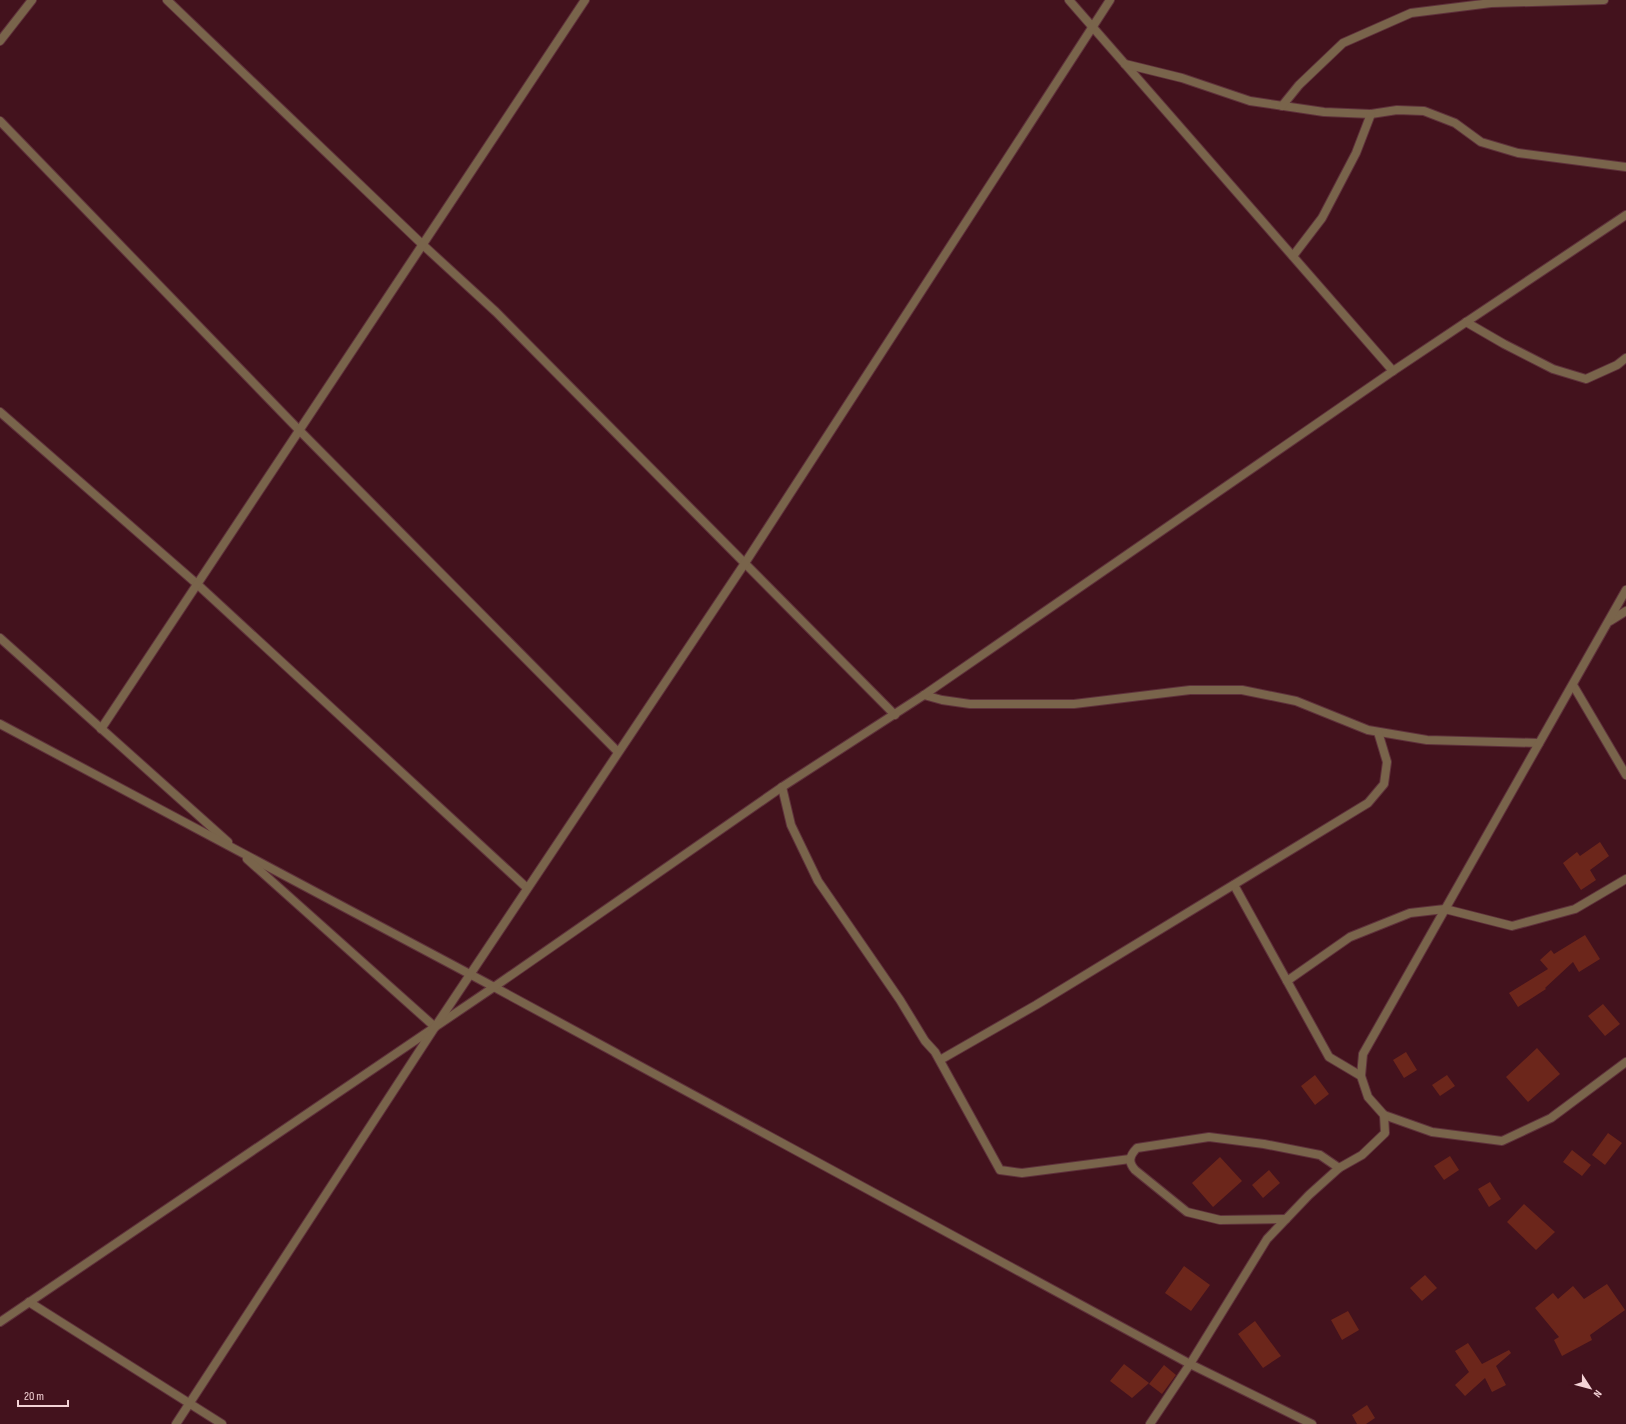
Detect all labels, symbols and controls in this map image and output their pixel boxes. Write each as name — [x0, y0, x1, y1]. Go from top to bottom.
north arrow — [1570, 1368, 1610, 1408]
scale bar — [18, 1382, 68, 1408]
text: N — [1591, 1387, 1605, 1400]
text: 20 m — [24, 1389, 44, 1404]

